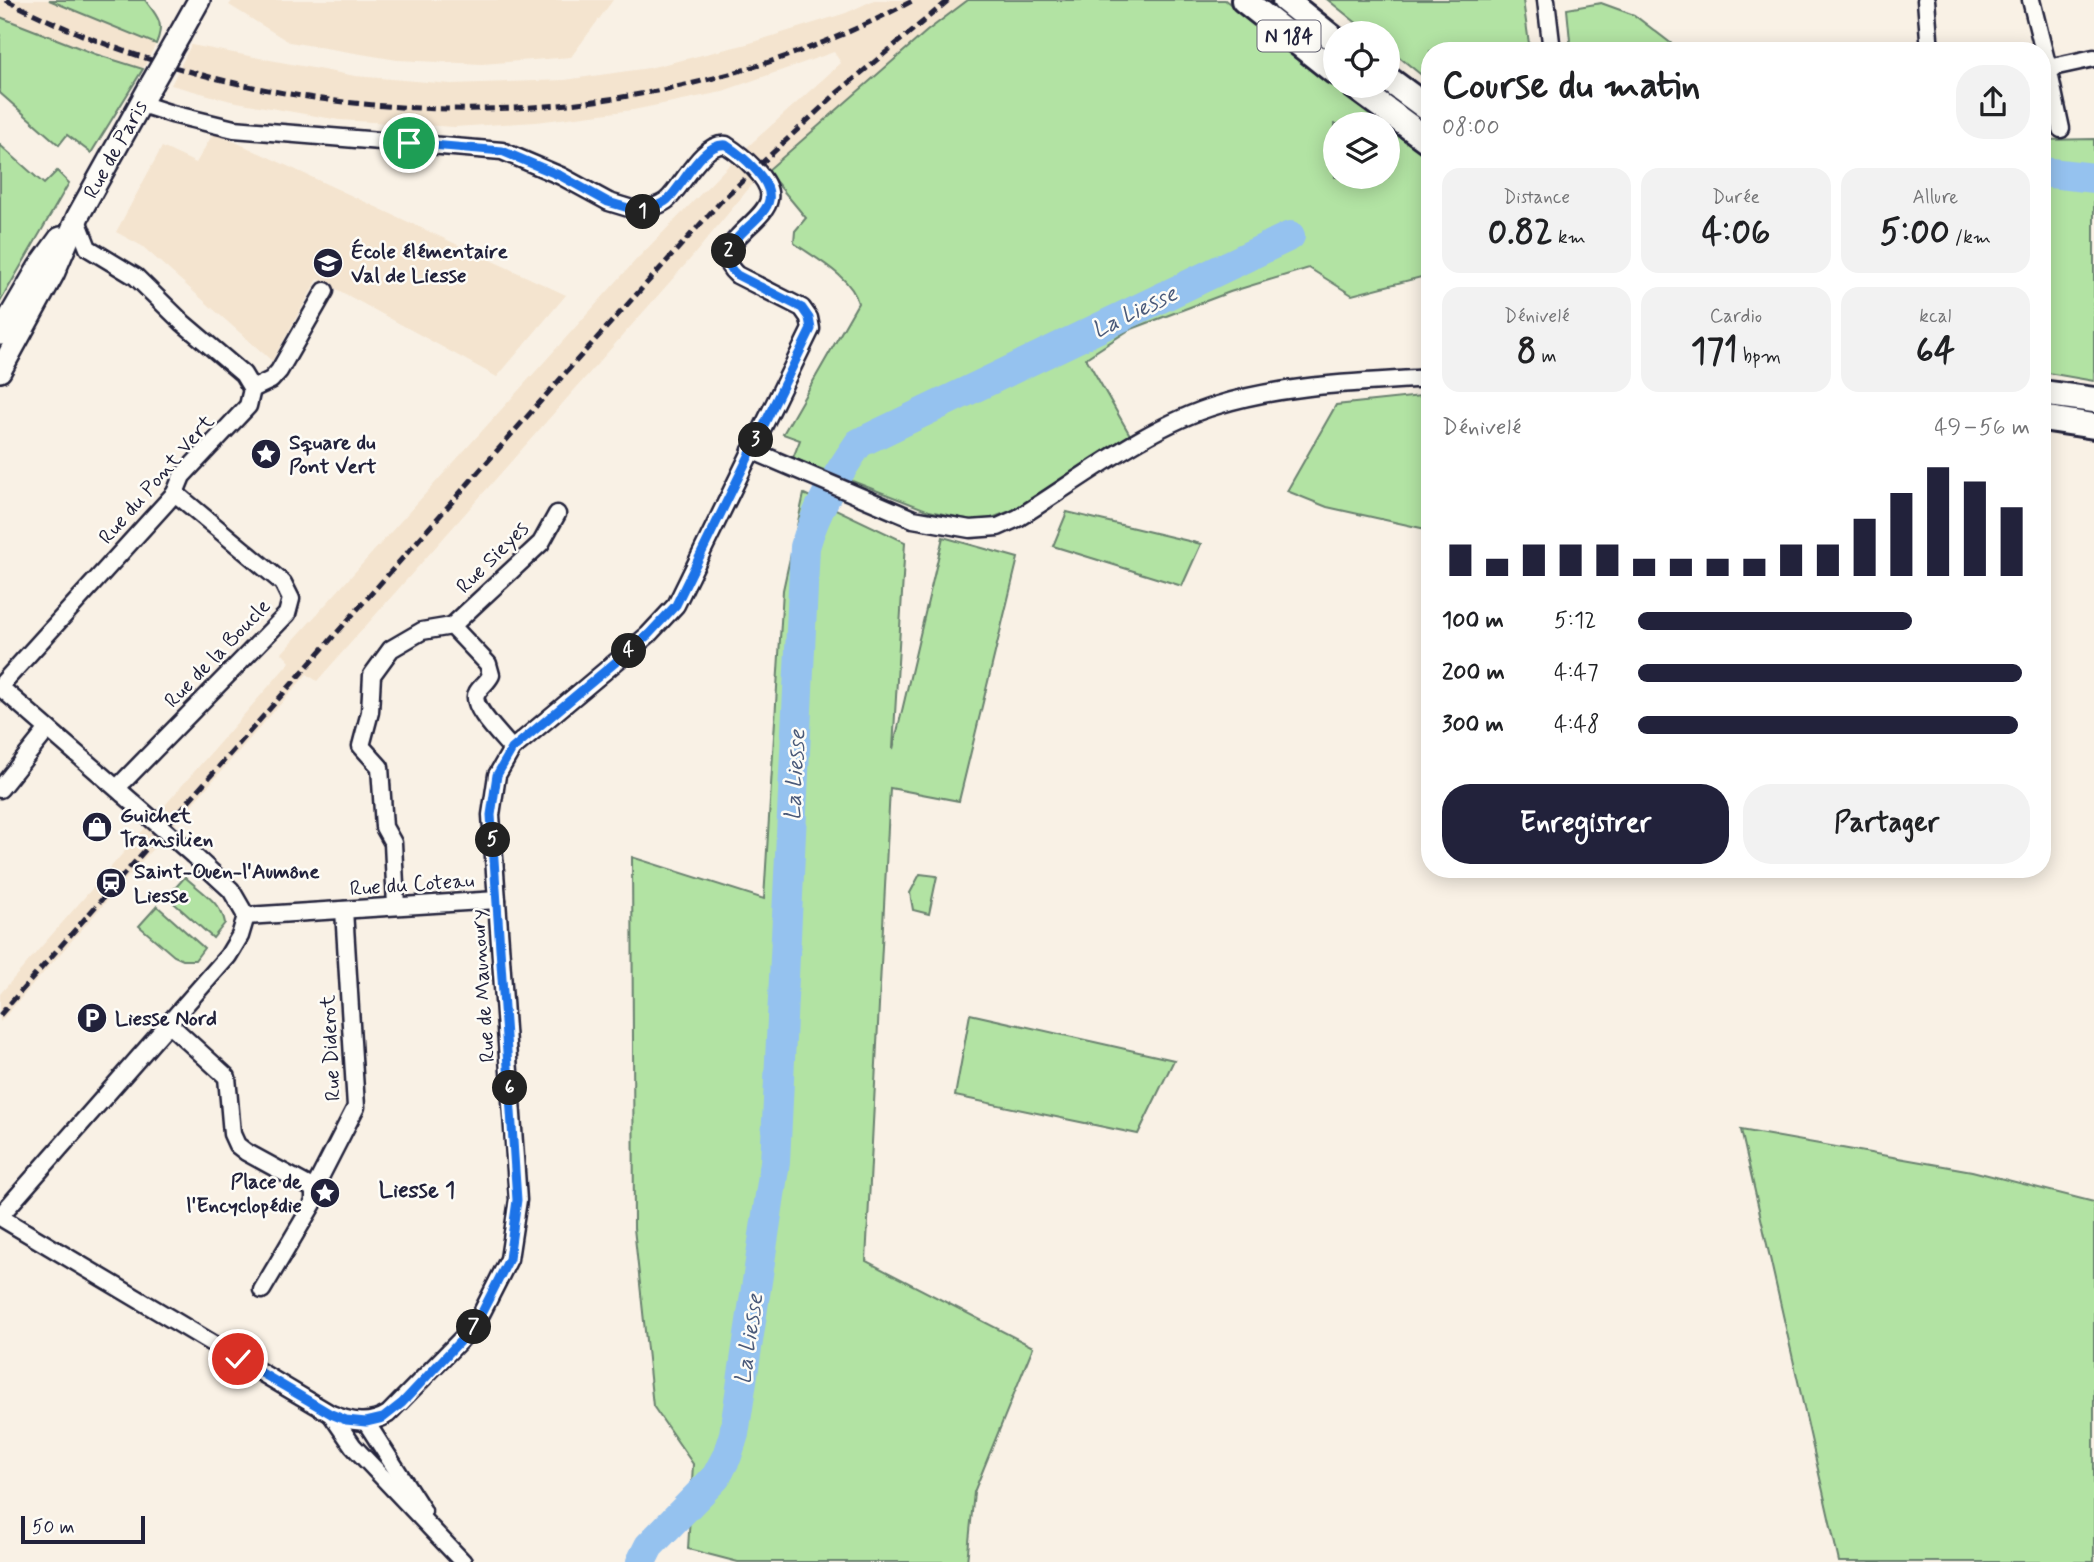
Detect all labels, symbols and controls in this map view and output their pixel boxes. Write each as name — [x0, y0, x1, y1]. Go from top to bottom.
road number: N 184 — [1258, 20, 1320, 52]
map controls — [1323, 21, 1400, 189]
button: locate — [1323, 21, 1400, 98]
text: Course du matin — [1442, 62, 1700, 111]
button: share — [1956, 65, 2030, 139]
street label: Rue de Paris — [77, 95, 154, 204]
button: layers — [1323, 112, 1400, 189]
pin — [379, 113, 439, 173]
text: 08:00 — [1442, 113, 1500, 143]
icon: arrive — [390, 124, 428, 162]
text: Distance — [1503, 185, 1570, 210]
text: Durée — [1712, 185, 1760, 210]
text: Allure — [1913, 185, 1958, 210]
pin: 1 — [626, 194, 660, 230]
text: 1 — [638, 199, 647, 224]
text: 0.82 — [1488, 210, 1553, 256]
text: 4:06 — [1702, 210, 1770, 256]
text: 5:00 — [1880, 210, 1950, 256]
text: km — [1553, 225, 1586, 250]
text: /km — [1950, 225, 1991, 250]
pin: 2 — [712, 233, 746, 268]
place label: École élémentaire Val de Liesse — [351, 238, 508, 290]
text: 2 — [724, 238, 733, 263]
school or university icon: École élémentaire Val de Liesse — [311, 246, 345, 280]
water label: La Liesse — [1087, 279, 1183, 346]
text: Dénivelé — [1504, 304, 1569, 329]
text: Cardio — [1710, 304, 1762, 329]
text: kcal — [1919, 304, 1951, 329]
text: 8 — [1517, 329, 1536, 375]
text: 171 — [1691, 329, 1738, 375]
text: 64 — [1916, 329, 1955, 375]
text: m — [1536, 344, 1557, 369]
text: bpm — [1738, 344, 1781, 369]
street label: Rue du Pont Vert — [93, 408, 221, 550]
text: Dénivelé — [1442, 413, 1521, 443]
text: 49–56 m — [1934, 413, 2030, 443]
pin: 3 — [738, 422, 774, 458]
text: 3 — [751, 427, 760, 452]
place label: Square du Pont Vert — [289, 429, 377, 481]
place icon: Square du Pont Vert — [249, 437, 283, 471]
street label: Rue Sieyes — [450, 515, 535, 600]
street label: Rue de la Boucle — [158, 593, 277, 714]
text: 100 m — [1442, 606, 1504, 636]
text: 5:12 — [1554, 606, 1596, 636]
pin: 4 — [612, 634, 646, 668]
text: 4 — [623, 638, 634, 663]
text: 200 m — [1442, 658, 1505, 688]
text: 4:47 — [1554, 658, 1598, 688]
text: 300 m — [1442, 710, 1504, 740]
text: 4:48 — [1554, 710, 1600, 740]
water label: La Liesse — [779, 728, 813, 821]
button: Enregistrer — [1442, 784, 1729, 864]
button: Partager — [1743, 784, 2030, 864]
place label: Guichet Transilien — [120, 802, 213, 854]
shop icon: Guichet Transilien — [80, 810, 114, 844]
pin: 5 — [476, 822, 510, 858]
text: 5 — [487, 827, 498, 852]
place label: Saint-Ouen-l'Aumône Liesse — [134, 858, 320, 910]
station icon: Saint-Ouen-l'Aumône Liesse — [94, 866, 128, 900]
street label: Rue du Coteau — [349, 867, 475, 903]
street label: Rue de Maunoury — [464, 908, 502, 1063]
street label: Rue Diderot — [314, 994, 348, 1102]
parking icon: Liesse Nord — [75, 1001, 109, 1035]
place label: Liesse Nord — [115, 1005, 217, 1033]
pin: 6 — [492, 1070, 528, 1106]
text: 6 — [505, 1075, 514, 1100]
place label: Place de l'Encyclopédie — [187, 1168, 302, 1220]
place icon: Place de l'Encyclopédie — [308, 1176, 342, 1210]
district label: Liesse 1 — [379, 1176, 455, 1206]
water label: La Liesse — [729, 1292, 771, 1386]
pin: 7 — [456, 1310, 491, 1344]
text: 7 — [468, 1314, 479, 1339]
pin — [208, 1329, 268, 1389]
icon: check — [219, 1340, 257, 1378]
scale bar — [21, 1513, 145, 1545]
text: 50 m — [32, 1515, 75, 1540]

